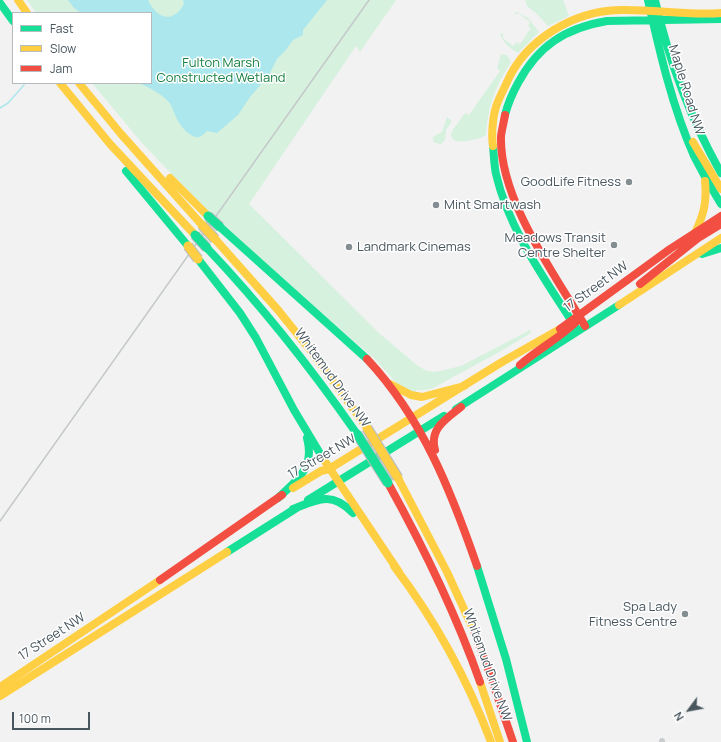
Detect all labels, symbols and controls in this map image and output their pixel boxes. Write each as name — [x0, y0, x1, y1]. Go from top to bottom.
legend — [12, 12, 152, 84]
text: Fast — [50, 20, 74, 37]
text: Slow — [50, 40, 76, 57]
street label: Maple Road NW — [665, 43, 707, 137]
park label: Fulton Marsh Constructed Wetland — [156, 55, 286, 86]
text: Jam — [50, 60, 72, 77]
place label: GoodLife Fitness — [521, 174, 621, 190]
marker: GoodLife Fitness — [624, 177, 634, 187]
place label: Mint Smartwash — [444, 197, 541, 213]
marker: Mint Smartwash — [431, 200, 441, 210]
place label: Meadows Transit Centre Shelter — [505, 230, 606, 261]
place label: Landmark Cinemas — [357, 239, 471, 255]
marker: Meadows Transit Centre Shelter — [609, 240, 619, 250]
marker: Landmark Cinemas — [344, 242, 354, 252]
street label: 17 Street NW — [561, 258, 631, 316]
street label: Whitemud Drive NW — [291, 326, 373, 430]
street label: 17 Street NW — [285, 431, 359, 483]
place label: Spa Lady Fitness Centre — [589, 599, 677, 630]
street label: Whitemud Drive NW — [459, 607, 515, 723]
marker: Spa Lady Fitness Centre — [680, 609, 690, 619]
street label: 17 Street NW — [16, 610, 88, 664]
north arrow — [669, 690, 709, 730]
scale bar — [14, 704, 92, 730]
text: N — [670, 709, 687, 724]
text: 100 m — [19, 710, 51, 727]

